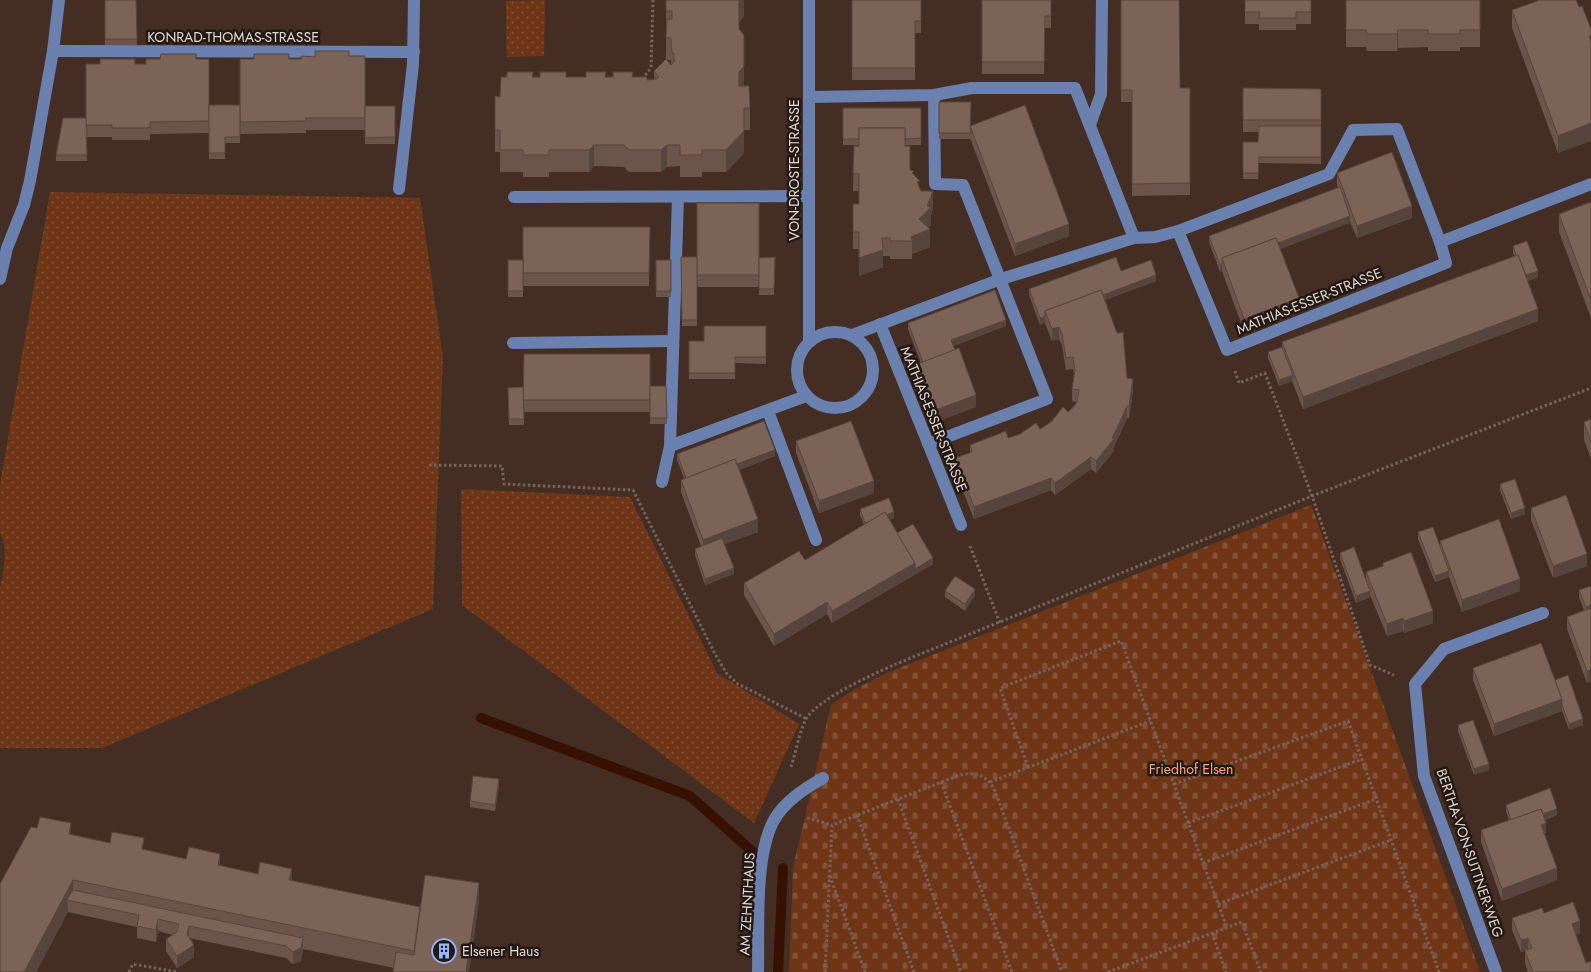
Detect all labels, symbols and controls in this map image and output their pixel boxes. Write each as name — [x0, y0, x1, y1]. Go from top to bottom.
street label: KONRAD-THOMAS-STRASSE — [147, 27, 319, 47]
street label: VON-DROSTE-STRASSE — [784, 99, 804, 241]
street label: MATHIAS-ESSER-STRASSE — [1233, 263, 1385, 339]
street label: MATHIAS-ESSER-STRASSE — [896, 343, 972, 495]
park label: Friedhof Elsen — [1149, 759, 1233, 779]
street label: BERTHA-VON-SUTTNER-WEG — [1432, 766, 1508, 940]
street label: AM ZEHNTHAUS — [734, 852, 760, 956]
building icon: Elsener Haus — [431, 938, 457, 964]
place label: Elsener Haus — [462, 941, 539, 961]

